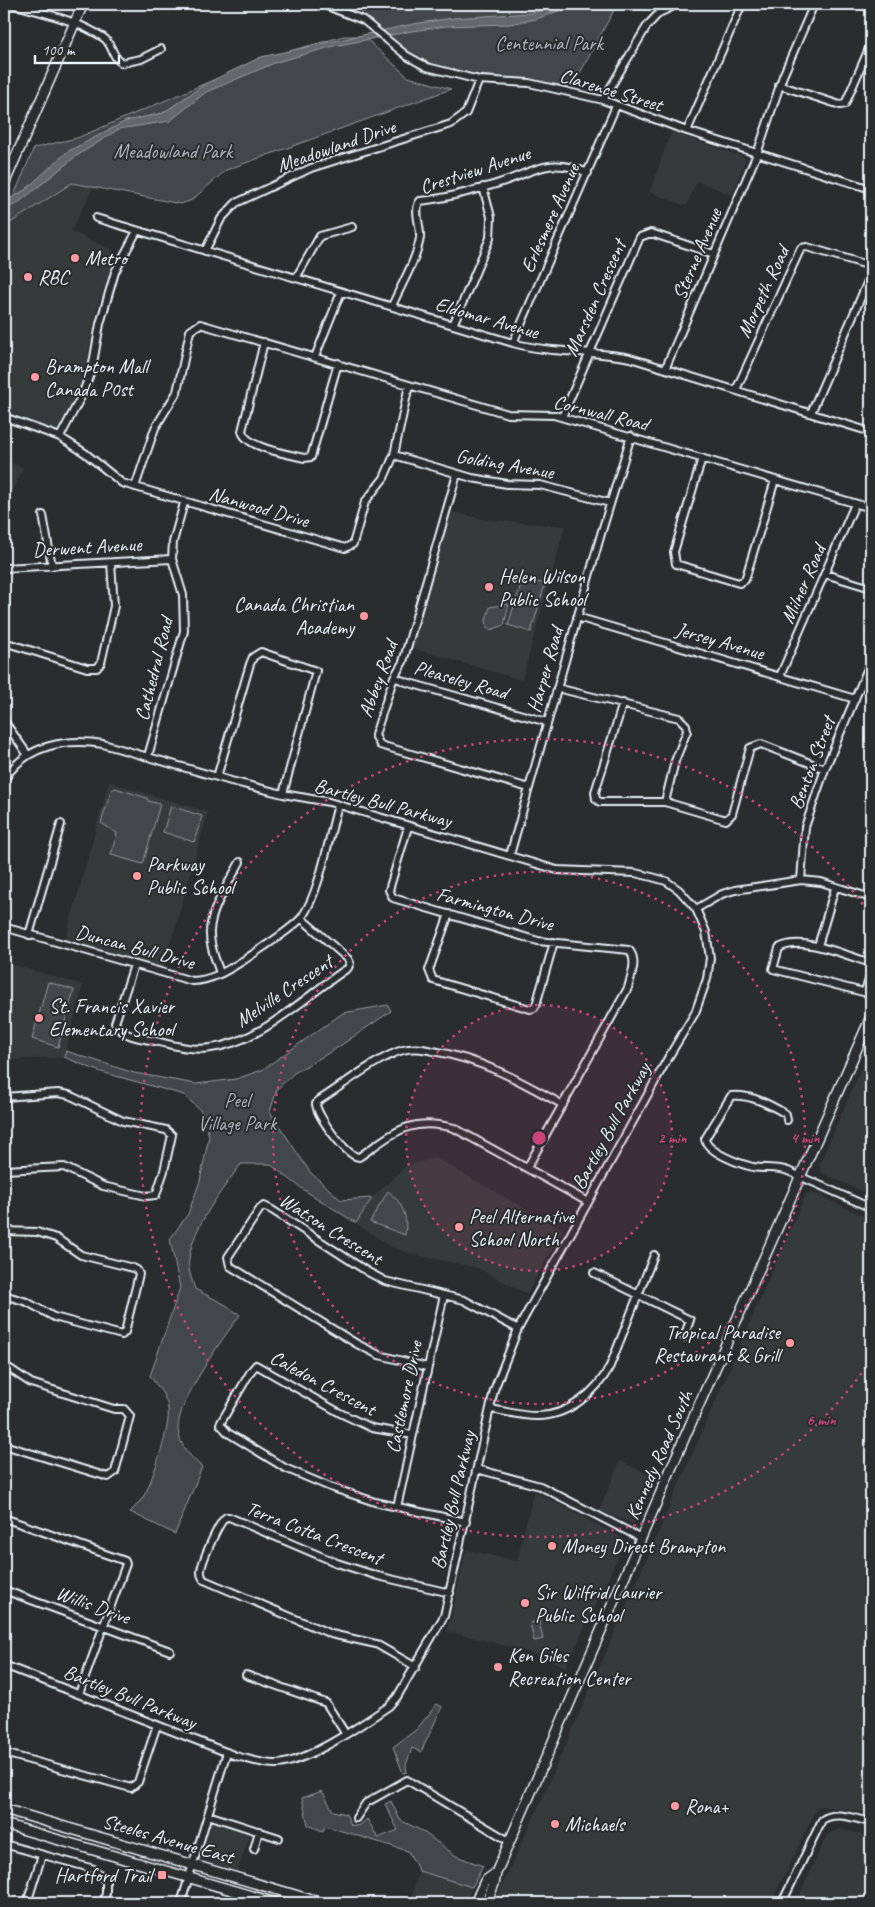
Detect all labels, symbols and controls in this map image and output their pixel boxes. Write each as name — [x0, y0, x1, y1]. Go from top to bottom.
park label: Centennial Park — [495, 31, 604, 56]
scale bar — [35, 32, 119, 64]
text: 100 m — [42, 41, 76, 60]
street label: Clarence Street — [557, 63, 668, 118]
street label: Meadowland Drive — [273, 114, 400, 178]
park label: Meadowland Park — [114, 139, 234, 164]
street label: Crestview Avenue — [417, 140, 535, 200]
street label: Erlesmere Avenue — [515, 158, 586, 276]
street label: Sterne Avenue — [667, 203, 728, 303]
street label: Marsden Crescent — [558, 233, 633, 360]
street label: Morpeth Road — [731, 240, 796, 342]
place label: Metro — [85, 246, 129, 271]
marker: Metro — [69, 252, 81, 264]
place label: RBC — [38, 265, 71, 290]
marker: RBC — [22, 271, 34, 283]
street label: Eldomar Avenue — [433, 291, 543, 345]
place label: Brampton Mall Canada P0st — [45, 354, 152, 402]
marker: Brampton Mall Canada P0st — [29, 371, 41, 383]
street label: Cornwall Road — [551, 389, 654, 438]
street label: Golding Avenue — [454, 443, 557, 485]
street label: Nanwood Drive — [206, 481, 313, 534]
street label: Derwent Avenue — [32, 532, 143, 562]
street label: Milner Road — [775, 538, 833, 627]
place label: Helen Wilson Public School — [499, 564, 590, 612]
marker: Helen Wilson Public School — [483, 581, 495, 593]
place label: Canada Christian Academy — [234, 592, 356, 640]
marker: Canada Christian Academy — [358, 610, 370, 622]
street label: Cathedral Road — [129, 612, 180, 723]
street label: Jersey Avenue — [672, 616, 768, 666]
street label: Harper Road — [521, 621, 570, 716]
street label: Abbey Road — [353, 635, 404, 721]
street label: Pleaseley Road — [411, 655, 514, 706]
street label: Benton Street — [783, 710, 842, 813]
street label: Bartley Bull Parkway — [312, 773, 456, 834]
place label: Parkway Public School — [147, 852, 238, 900]
marker: Parkway Public School — [131, 870, 143, 882]
street label: Farmington Drive — [434, 881, 558, 937]
street label: Duncan Bull Drive — [73, 919, 199, 975]
street label: Melville Crescent — [231, 947, 340, 1033]
place label: St. Francis Xavier Elementary School — [49, 994, 177, 1042]
marker: St. Francis Xavier Elementary School — [33, 1012, 45, 1024]
street label: Bartley Bull Parkway — [566, 1056, 657, 1194]
park label: Peel Village Park — [198, 1088, 278, 1136]
centre of rings — [530, 1129, 548, 1147]
text: 2 min — [658, 1129, 687, 1148]
text: 4 min — [791, 1129, 820, 1148]
street label: Watson Crescent — [275, 1187, 389, 1272]
place label: Peel Alternative School North — [469, 1204, 576, 1252]
marker: Peel Alternative School North — [453, 1221, 465, 1233]
place label: Tropical Paradise Restaurant & Grill — [654, 1320, 784, 1368]
street label: Castlemore Drive — [380, 1337, 428, 1455]
marker: Tropical Paradise Restaurant & Grill — [784, 1337, 796, 1349]
street label: Caledon Crescent — [266, 1345, 382, 1422]
street label: Kennedy Road South — [619, 1385, 699, 1523]
text: 6 min — [806, 1411, 837, 1430]
street label: Bartley Bull Parkway — [425, 1426, 482, 1571]
street label: Terra Cotta Crescent — [242, 1496, 389, 1572]
place label: Money Direct Brampton — [562, 1534, 726, 1559]
marker: Money Direct Brampton — [546, 1540, 558, 1552]
street label: Willis Drive — [53, 1580, 135, 1630]
place label: Sir Wilfrid Laurier Public School — [535, 1580, 663, 1628]
marker: Sir Wilfrid Laurier Public School — [519, 1597, 531, 1609]
place label: Ken Giles Recreation Center — [508, 1643, 632, 1691]
street label: Bartley Bull Parkway — [60, 1659, 202, 1736]
marker: Ken Giles Recreation Center — [492, 1661, 504, 1673]
place label: Rona+ — [685, 1794, 730, 1819]
marker: Rona+ — [669, 1800, 681, 1812]
street label: Steeles Avenue East — [100, 1808, 239, 1870]
place label: Michaels — [565, 1812, 626, 1837]
marker: Michaels — [549, 1818, 561, 1830]
place label: Hartford Trail — [55, 1863, 156, 1888]
marker: Hartford Trail — [156, 1869, 168, 1881]

